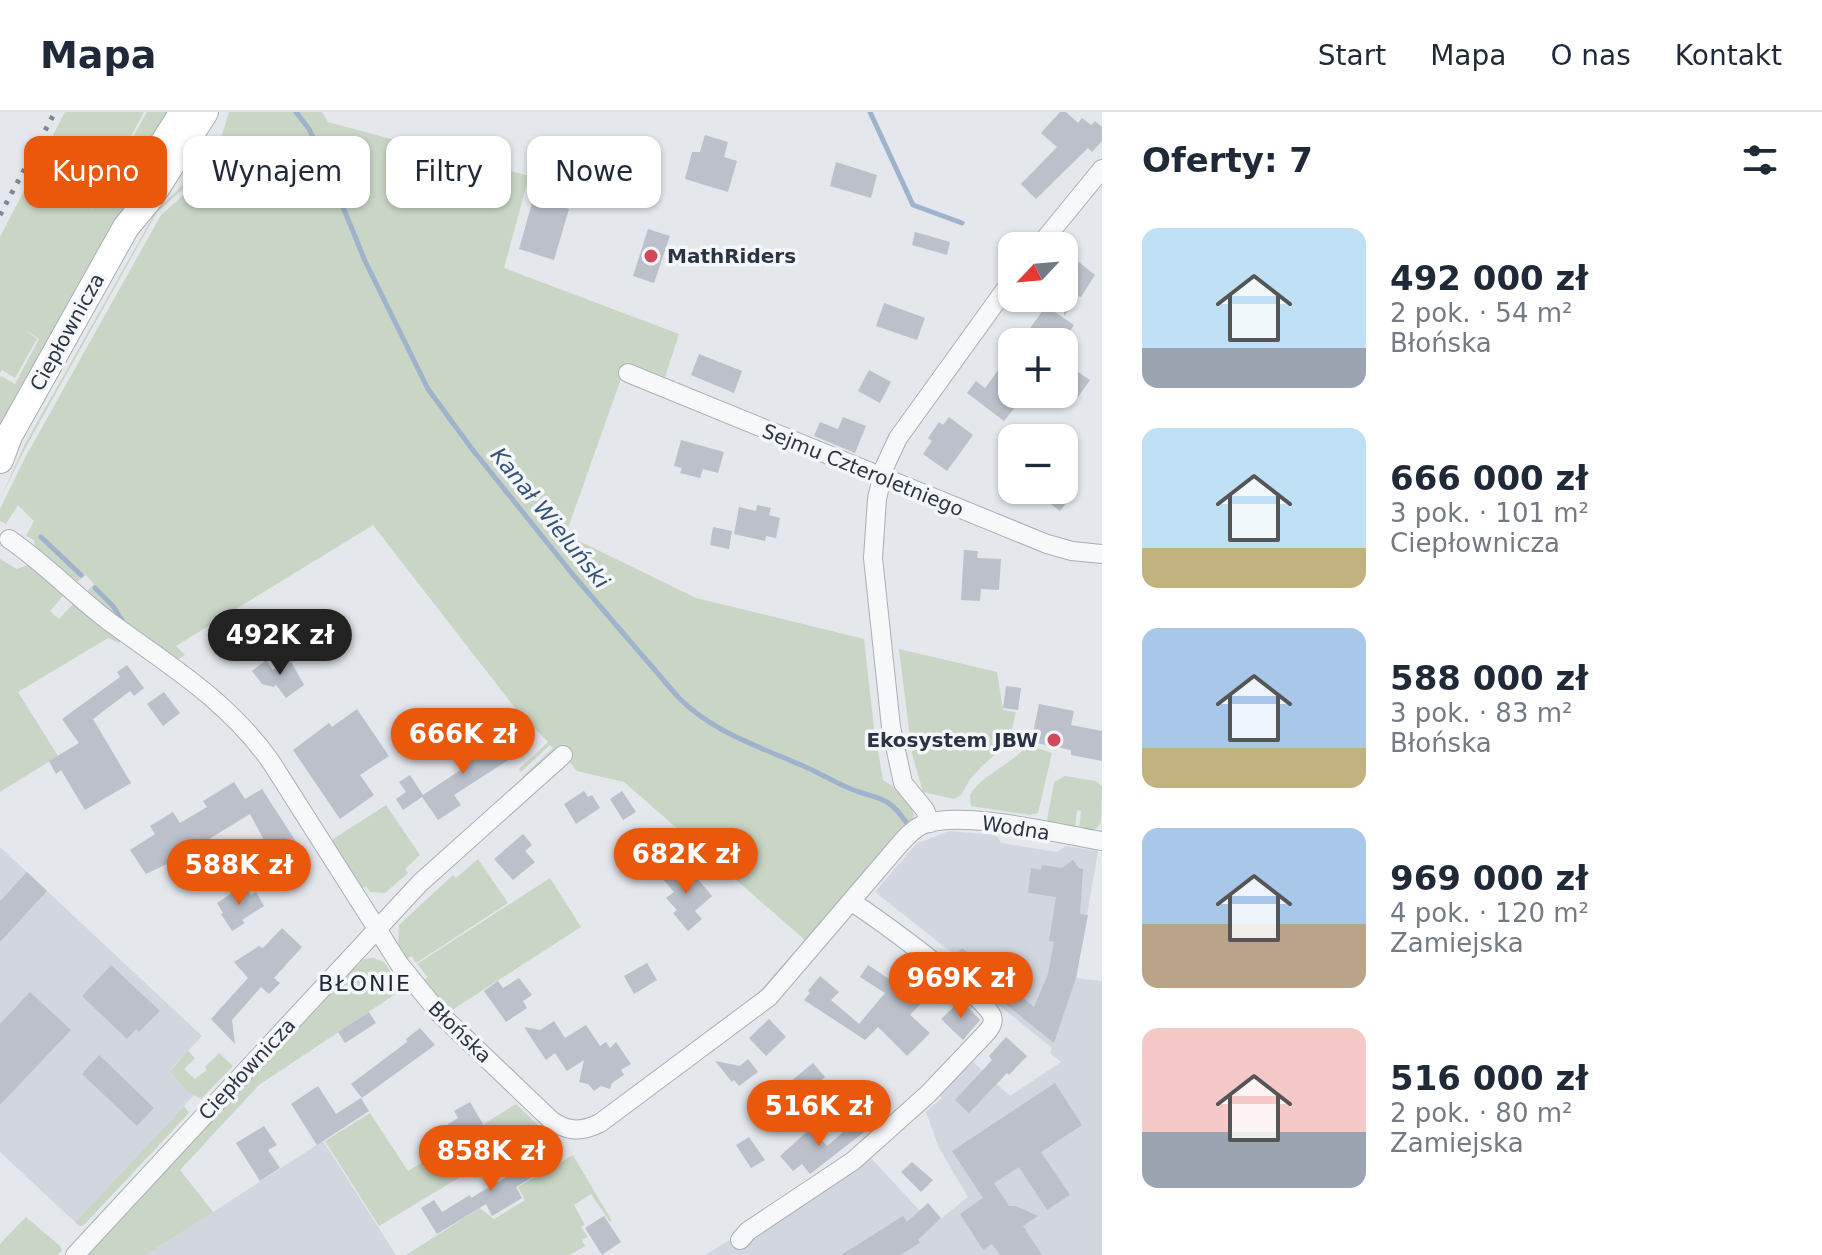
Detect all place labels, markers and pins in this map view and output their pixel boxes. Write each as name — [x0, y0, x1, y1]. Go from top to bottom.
place label: MathRiders — [667, 244, 796, 268]
marker: MathRiders — [642, 247, 660, 265]
pin: 492K zł — [206, 609, 354, 677]
pin: 666K zł — [389, 708, 537, 776]
place label: Ekosystem JBW — [866, 728, 1038, 752]
marker: Ekosystem JBW — [1045, 731, 1063, 749]
pin: 682K zł — [612, 828, 760, 896]
pin: 588K zł — [165, 839, 313, 907]
pin: 969K zł — [887, 952, 1035, 1020]
pin: 516K zł — [745, 1080, 893, 1148]
pin: 858K zł — [417, 1125, 565, 1193]

